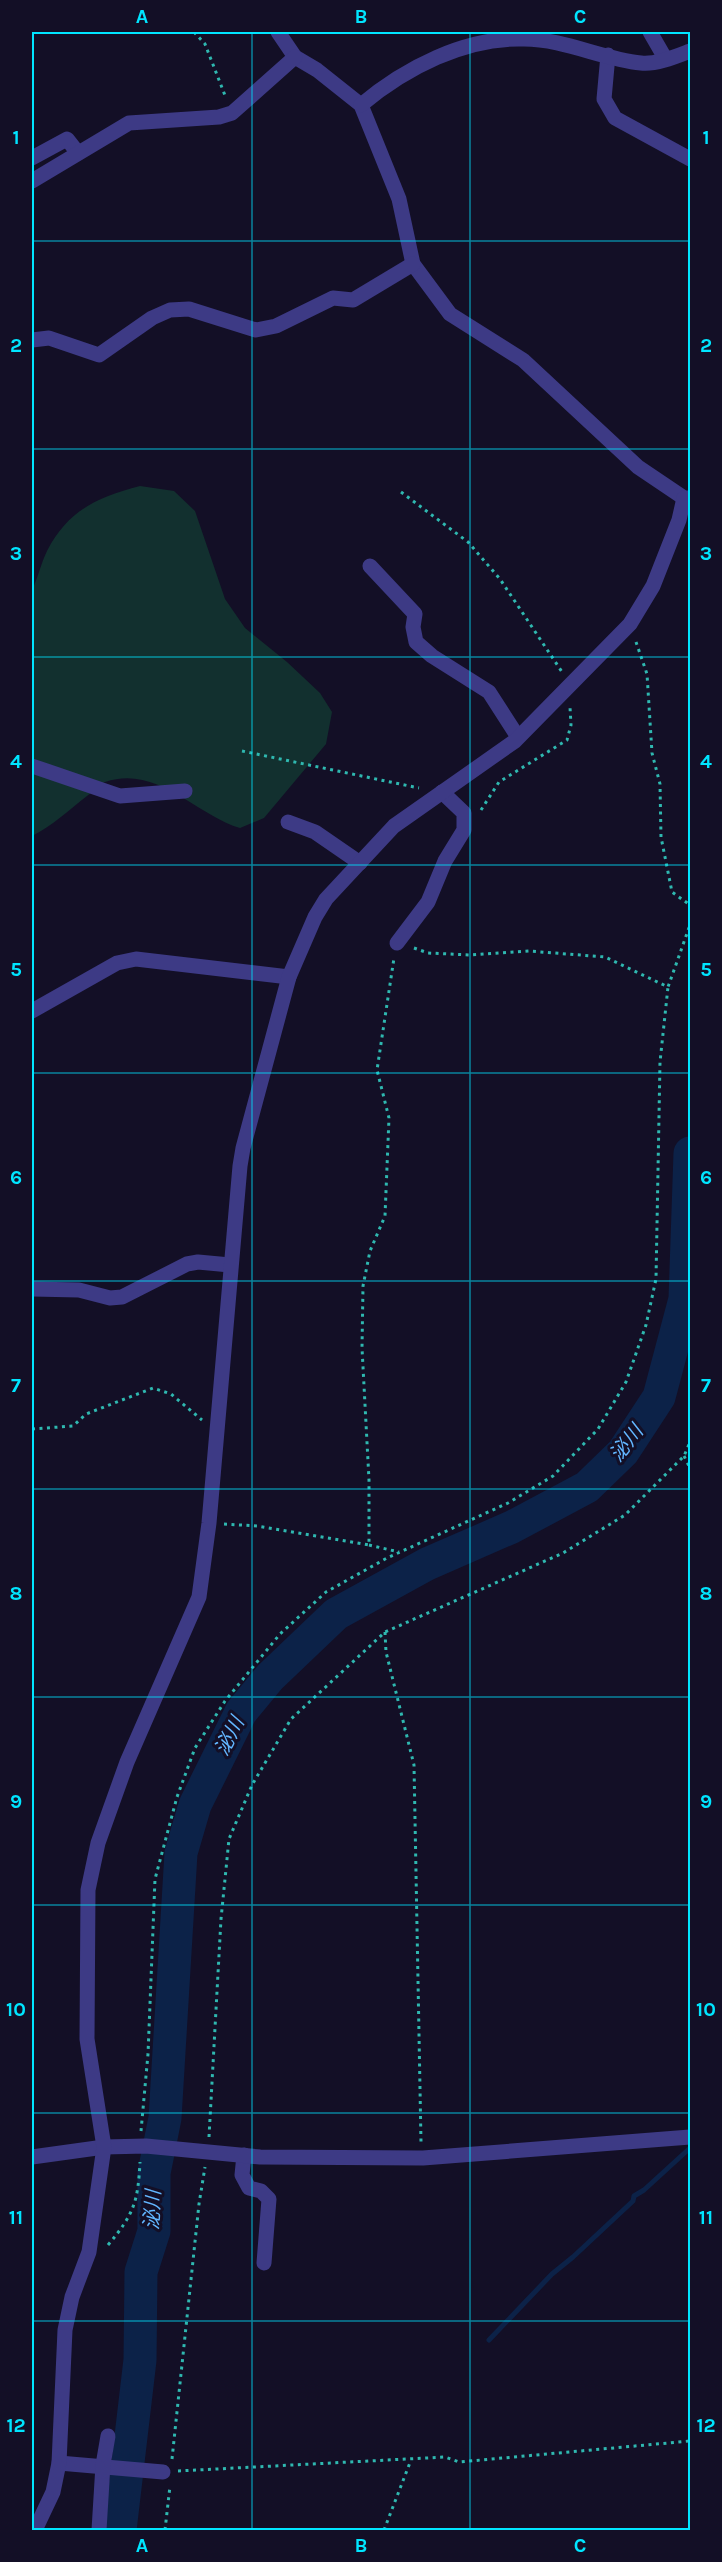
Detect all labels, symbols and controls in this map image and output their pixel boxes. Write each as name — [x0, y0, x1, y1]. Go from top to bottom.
text: A — [136, 5, 149, 28]
text: B — [355, 5, 367, 28]
text: C — [574, 5, 586, 28]
text: 1 — [12, 126, 20, 149]
text: 1 — [702, 126, 710, 149]
text: 2 — [10, 334, 22, 357]
text: 2 — [700, 334, 712, 357]
text: 3 — [10, 542, 22, 565]
text: 3 — [700, 542, 712, 565]
text: 4 — [10, 750, 22, 773]
text: 4 — [700, 750, 712, 773]
text: 5 — [10, 958, 22, 981]
text: 5 — [700, 958, 712, 981]
text: 6 — [10, 1166, 22, 1189]
text: 6 — [700, 1166, 712, 1189]
text: 7 — [11, 1374, 21, 1397]
text: 7 — [701, 1374, 711, 1397]
water label: 泌川 — [605, 1419, 649, 1466]
text: 8 — [10, 1582, 22, 1605]
text: 8 — [700, 1582, 712, 1605]
water label: 泌川 — [210, 1711, 250, 1759]
text: 9 — [10, 1790, 22, 1813]
text: 9 — [700, 1790, 712, 1813]
text: 10 — [6, 1998, 26, 2021]
text: 10 — [696, 1998, 716, 2021]
water label: 泌川 — [140, 2187, 165, 2231]
text: 11 — [9, 2206, 23, 2229]
text: 11 — [699, 2206, 713, 2229]
text: 12 — [6, 2414, 26, 2437]
text: 12 — [696, 2414, 716, 2437]
text: A — [136, 2534, 149, 2557]
text: B — [355, 2534, 367, 2557]
text: C — [574, 2534, 586, 2557]

